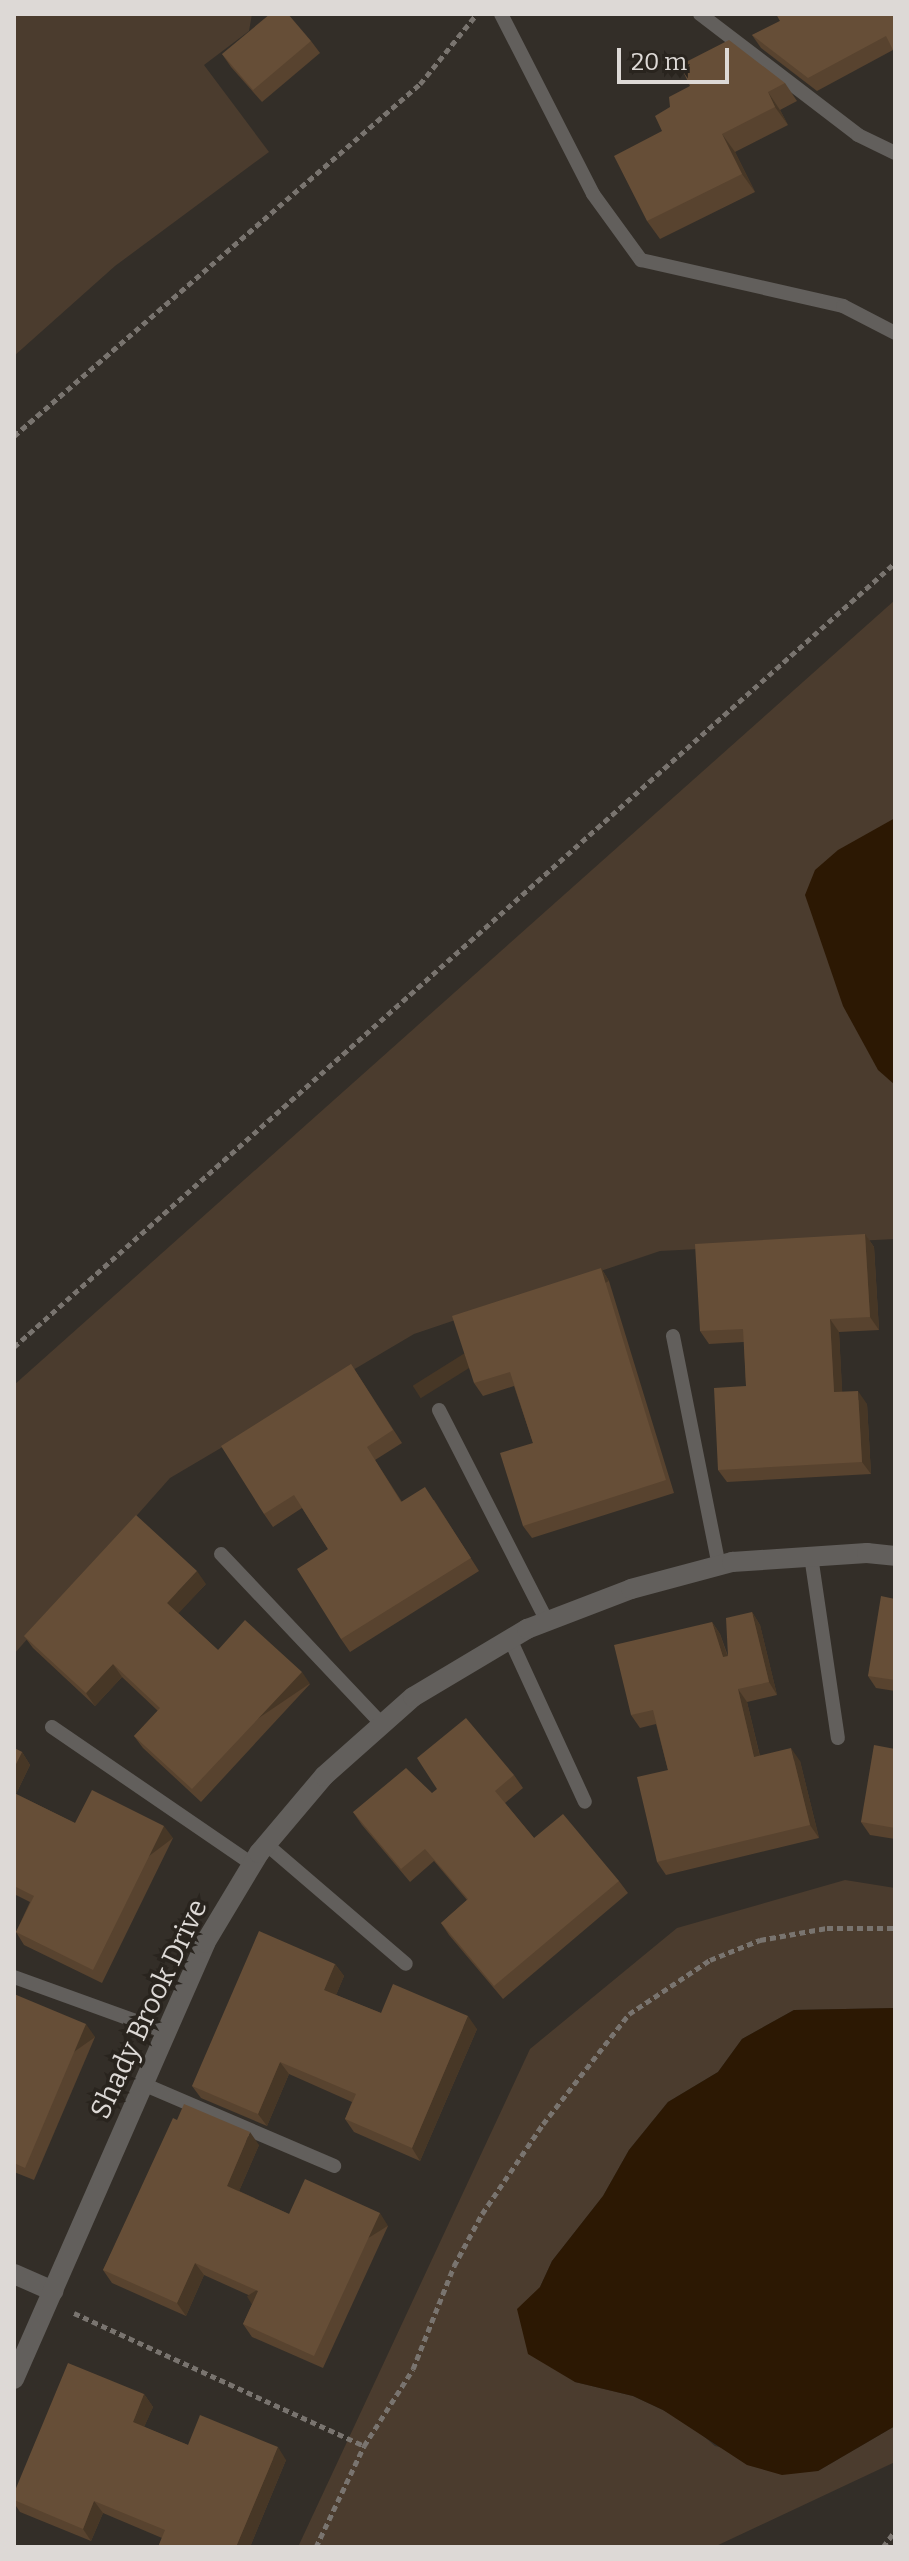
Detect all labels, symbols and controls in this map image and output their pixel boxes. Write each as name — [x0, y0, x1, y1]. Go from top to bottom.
scale bar — [621, 32, 733, 82]
text: 20 m — [631, 48, 687, 76]
street label: Shady Brook Drive — [83, 1894, 215, 2124]

